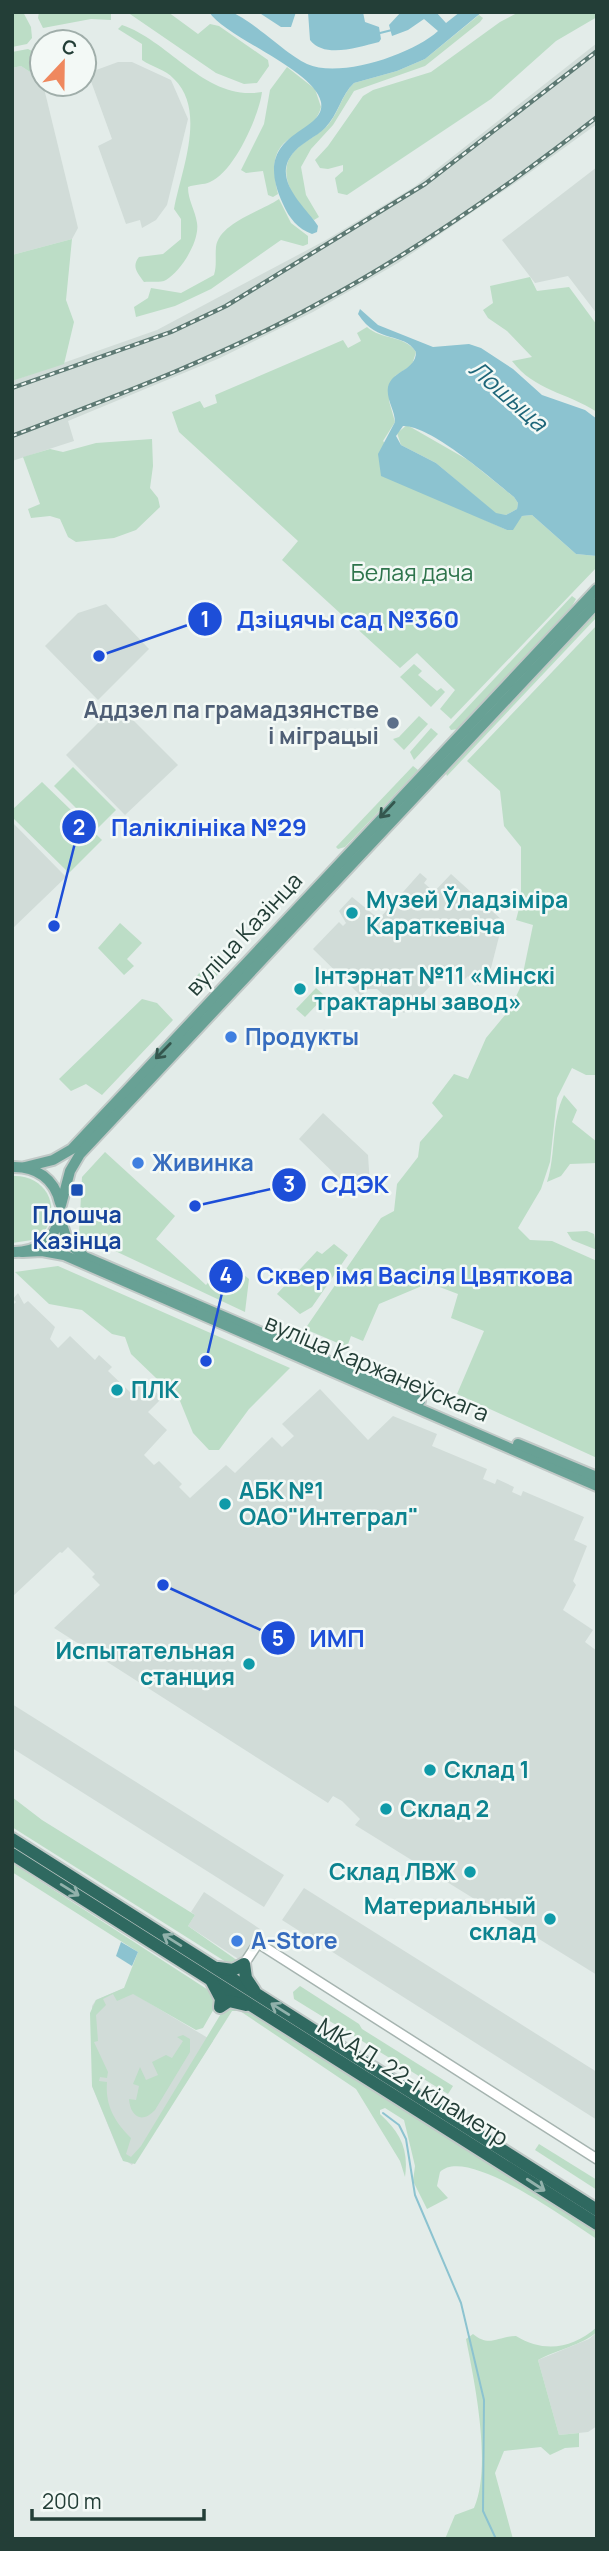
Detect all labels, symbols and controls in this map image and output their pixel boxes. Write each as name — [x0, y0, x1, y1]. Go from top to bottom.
north arrow — [28, 28, 98, 98]
text: С — [58, 33, 81, 62]
water label: Лошыца — [463, 352, 556, 439]
park label: Белая дача — [351, 556, 473, 588]
callout: Дзіцячы сад №360 — [188, 597, 473, 642]
text: Дзіцячы сад №360 — [237, 602, 459, 635]
text: 1 — [200, 605, 210, 633]
place label: Аддзел па грамадзянстве і міграцыі — [84, 693, 379, 751]
marker: Аддзел па грамадзянстве і міграцыі — [385, 715, 401, 731]
one-way arrow — [379, 801, 395, 819]
callout: Паліклініка №29 — [62, 805, 321, 850]
text: Паліклініка №29 — [111, 810, 307, 843]
text: 2 — [73, 813, 85, 841]
street label: вуліца Казінца — [178, 865, 309, 1002]
place label: Музей Ўладзіміра Караткевіча — [366, 883, 568, 941]
marker: Музей Ўладзіміра Караткевіча — [344, 905, 360, 921]
place label: Інтэрнат №11 «Мінскі трактарны завод» — [314, 959, 555, 1017]
marker: Інтэрнат №11 «Мінскі трактарны завод» — [292, 981, 308, 997]
place label: Продукты — [245, 1020, 359, 1052]
marker: Продукты — [223, 1029, 239, 1045]
one-way arrow — [155, 1042, 172, 1059]
place label: Живинка — [152, 1146, 254, 1178]
marker: Живинка — [130, 1155, 146, 1171]
callout: СДЭК — [272, 1162, 403, 1207]
text: СДЭК — [321, 1167, 390, 1200]
text: 3 — [283, 1170, 295, 1198]
marker: Плошча Казінца — [69, 1182, 85, 1198]
place label: Плошча Казінца — [32, 1198, 122, 1256]
callout: Сквер імя Васіля Цвяткова — [208, 1253, 587, 1298]
text: Сквер імя Васіля Цвяткова — [257, 1258, 573, 1291]
text: 4 — [220, 1261, 232, 1289]
street label: вуліца Каржанеўскага — [260, 1305, 494, 1429]
place label: ПЛК — [131, 1373, 179, 1405]
marker: ПЛК — [109, 1382, 125, 1398]
place label: АБК №1 ОАО"Интеграл" — [239, 1474, 419, 1532]
marker: АБК №1 ОАО"Интеграл" — [217, 1496, 233, 1512]
callout: ИМП — [260, 1616, 378, 1661]
text: ИМП — [309, 1621, 365, 1654]
text: 5 — [272, 1624, 284, 1652]
place label: Испытательная станция — [55, 1634, 235, 1692]
marker: Испытательная станция — [241, 1656, 257, 1672]
place label: Склад 1 — [444, 1753, 530, 1785]
marker: Склад 1 — [422, 1762, 438, 1778]
place label: Склад 2 — [400, 1792, 489, 1824]
marker: Склад 2 — [378, 1801, 394, 1817]
place label: Склад ЛВЖ — [329, 1855, 456, 1887]
marker: Склад ЛВЖ — [462, 1864, 478, 1880]
one-way arrow — [60, 1883, 79, 1897]
place label: Материальный склад — [364, 1889, 536, 1947]
marker: Материальный склад — [542, 1911, 558, 1927]
place label: A-Store — [251, 1924, 338, 1956]
one-way arrow — [162, 1933, 182, 1947]
marker: A-Store — [229, 1933, 245, 1949]
one-way arrow — [271, 2001, 290, 2016]
street label: МКАД, 22-і кіламетр — [312, 2010, 515, 2153]
one-way arrow — [526, 2178, 545, 2193]
scale bar — [32, 2478, 203, 2522]
text: 200 m — [42, 2487, 102, 2515]

